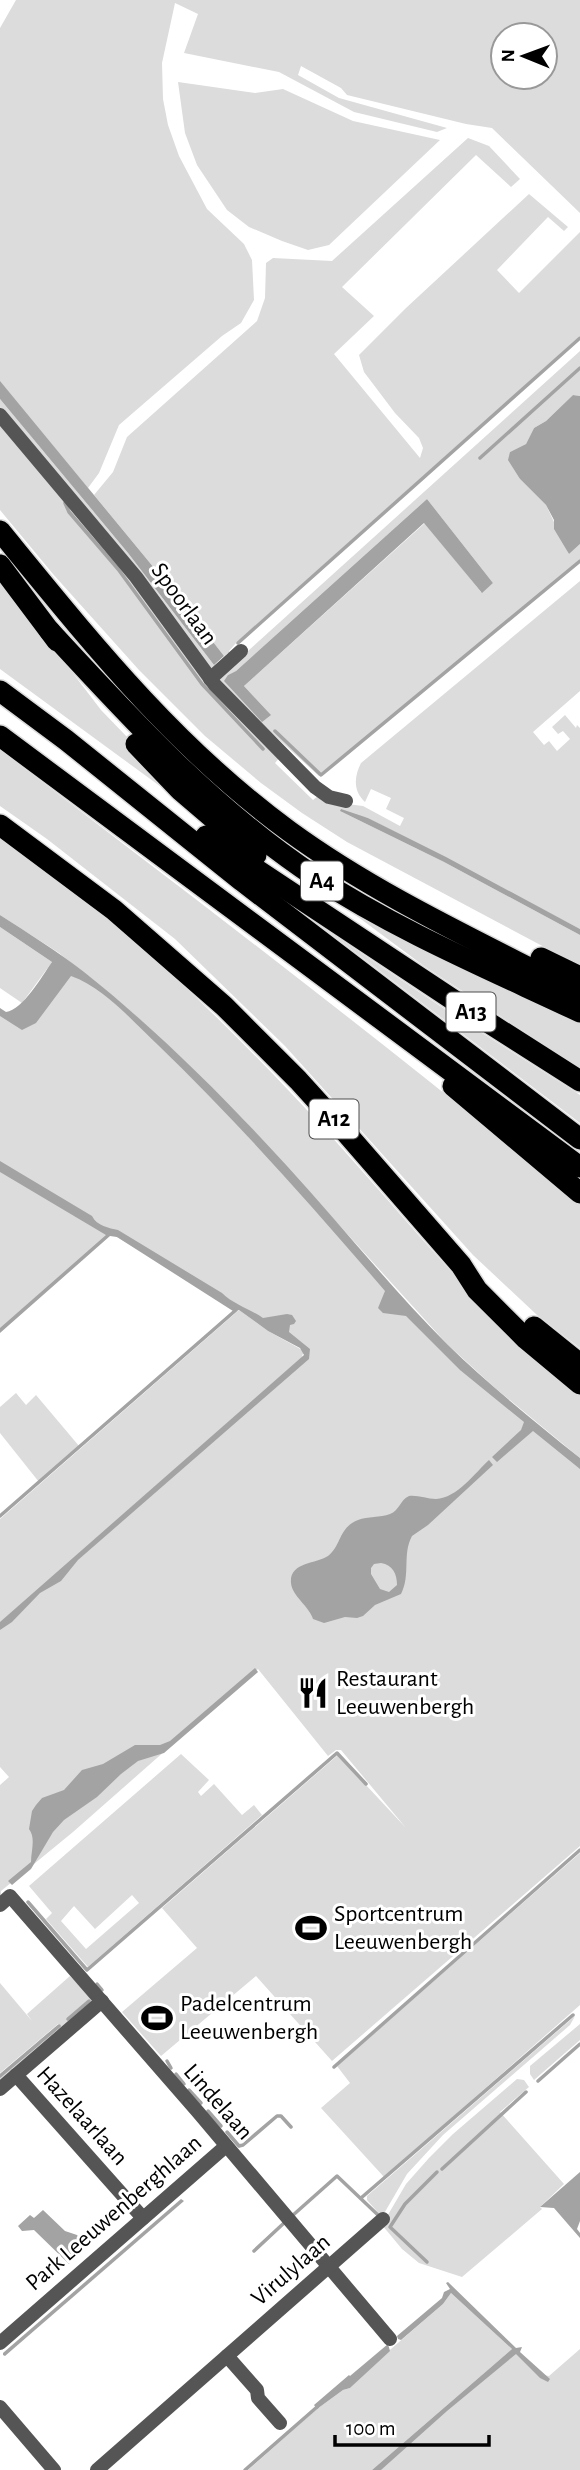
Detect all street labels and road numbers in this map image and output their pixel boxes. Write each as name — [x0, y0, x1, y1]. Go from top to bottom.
street label: Spoorlaan — [146, 559, 222, 649]
road number: A4 — [301, 862, 343, 900]
road number: A13 — [447, 993, 496, 1032]
road number: A12 — [310, 1100, 358, 1138]
street label: Lindelaan — [179, 2059, 257, 2145]
street label: Hazelaarlaan — [32, 2062, 132, 2170]
street label: Park Leeuwenberghlaan — [22, 2130, 206, 2296]
street label: Virulylaan — [247, 2230, 335, 2310]

